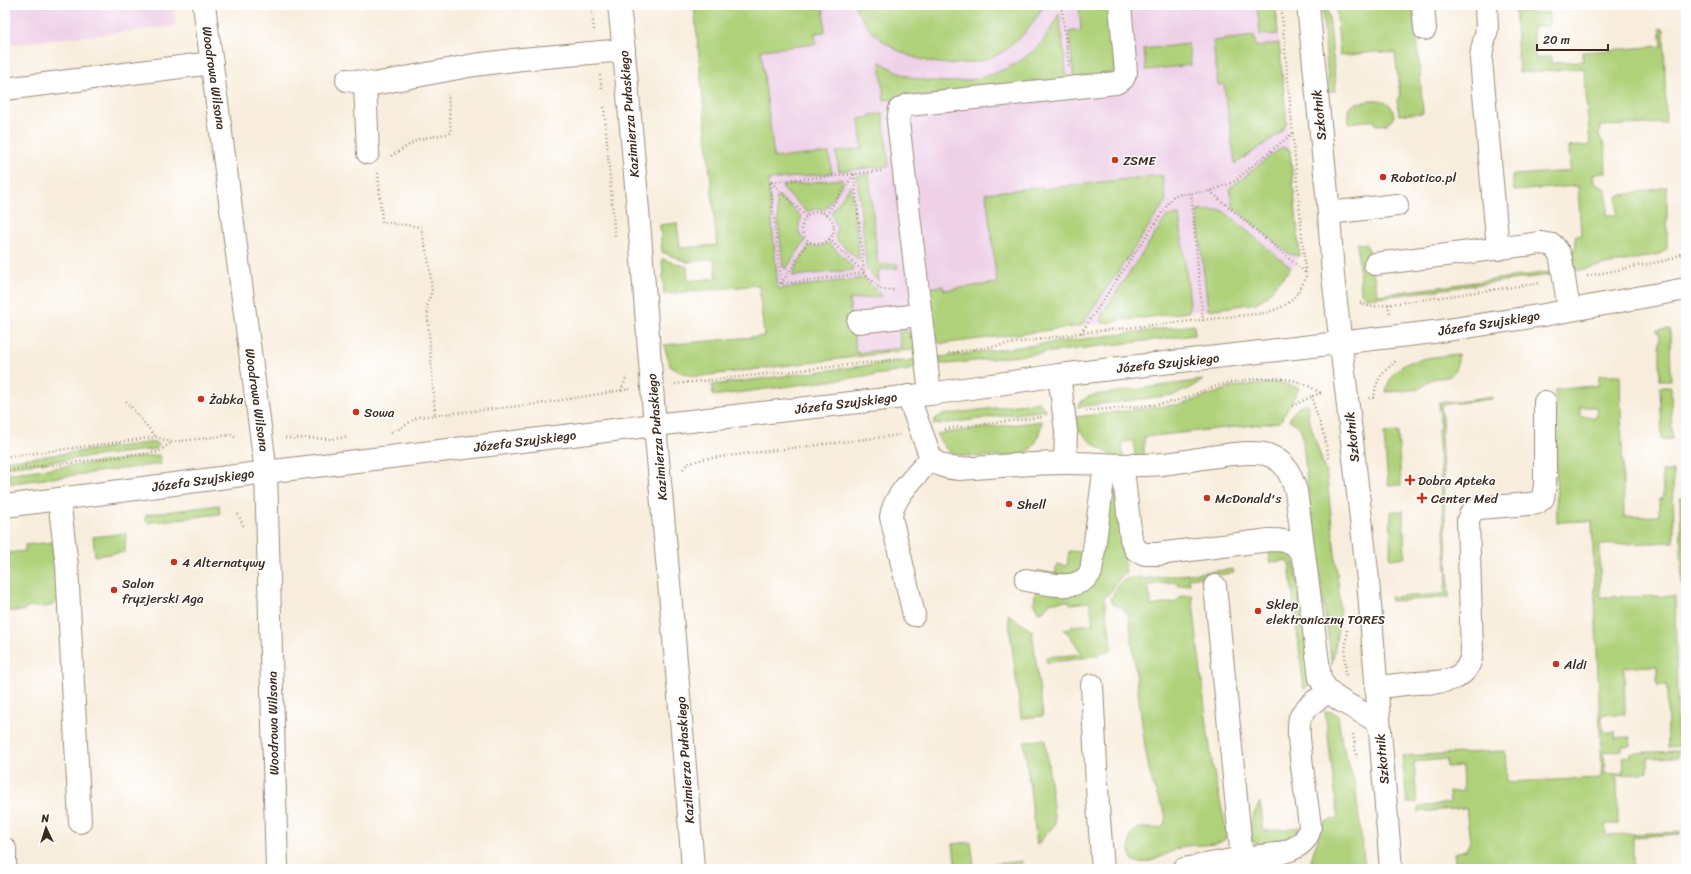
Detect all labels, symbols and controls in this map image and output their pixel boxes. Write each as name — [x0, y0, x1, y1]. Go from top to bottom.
street label: Woodrowa Wilsona — [195, 25, 233, 132]
scale bar — [1537, 26, 1608, 52]
text: 20 m — [1543, 29, 1570, 51]
street label: Kazimierza Pułaskiego — [612, 49, 646, 178]
street label: Szkotnik — [1305, 89, 1333, 141]
place label: ZSME — [1123, 149, 1157, 172]
marker: ZSME — [1110, 155, 1120, 165]
place label: Robotico.pl — [1391, 166, 1456, 189]
marker: Robotico.pl — [1378, 172, 1388, 182]
street label: Józefa Szujskiego — [1435, 304, 1542, 343]
street label: Józefa Szujskiego — [1115, 346, 1221, 380]
street label: Woodrowa Wilsona — [238, 347, 276, 454]
street label: Kazimierza Pułaskiego — [640, 372, 674, 501]
street label: Józefa Szujskiego — [793, 385, 899, 421]
place label: Żabka — [209, 388, 244, 411]
marker: Żabka — [196, 394, 206, 404]
place label: Sowa — [364, 401, 395, 424]
marker: Sowa — [351, 407, 361, 417]
street label: Szkotnik — [1338, 411, 1366, 463]
street label: Józefa Szujskiego — [472, 423, 578, 459]
street label: Józefa Szujskiego — [150, 461, 256, 499]
place label: Dobra Apteka — [1418, 469, 1496, 492]
marker: Dobra Apteka — [1405, 475, 1415, 485]
place label: McDonald's — [1215, 487, 1281, 510]
place label: Center Med — [1431, 487, 1499, 510]
marker: Center Med — [1416, 492, 1428, 504]
place label: Shell — [1017, 493, 1046, 516]
marker: McDonald's — [1202, 493, 1212, 503]
marker: Shell — [1004, 499, 1014, 509]
place label: 4 Alternatywy — [182, 551, 265, 574]
marker: 4 Alternatywy — [169, 557, 179, 567]
place label: Salon fryzjerski Aga — [122, 572, 204, 610]
marker: Salon fryzjerski Aga — [109, 585, 119, 595]
place label: Sklep elektroniczny TORES — [1266, 593, 1385, 631]
marker: Sklep elektroniczny TORES — [1253, 606, 1263, 616]
place label: Aldi — [1563, 653, 1587, 676]
marker: Aldi — [1551, 659, 1561, 669]
street label: Woodrowa Wilsona — [261, 670, 285, 775]
street label: Kazimierza Pułaskiego — [669, 695, 701, 824]
street label: Szkotnik — [1368, 733, 1396, 785]
north arrow — [26, 808, 66, 848]
text: N — [40, 809, 50, 828]

